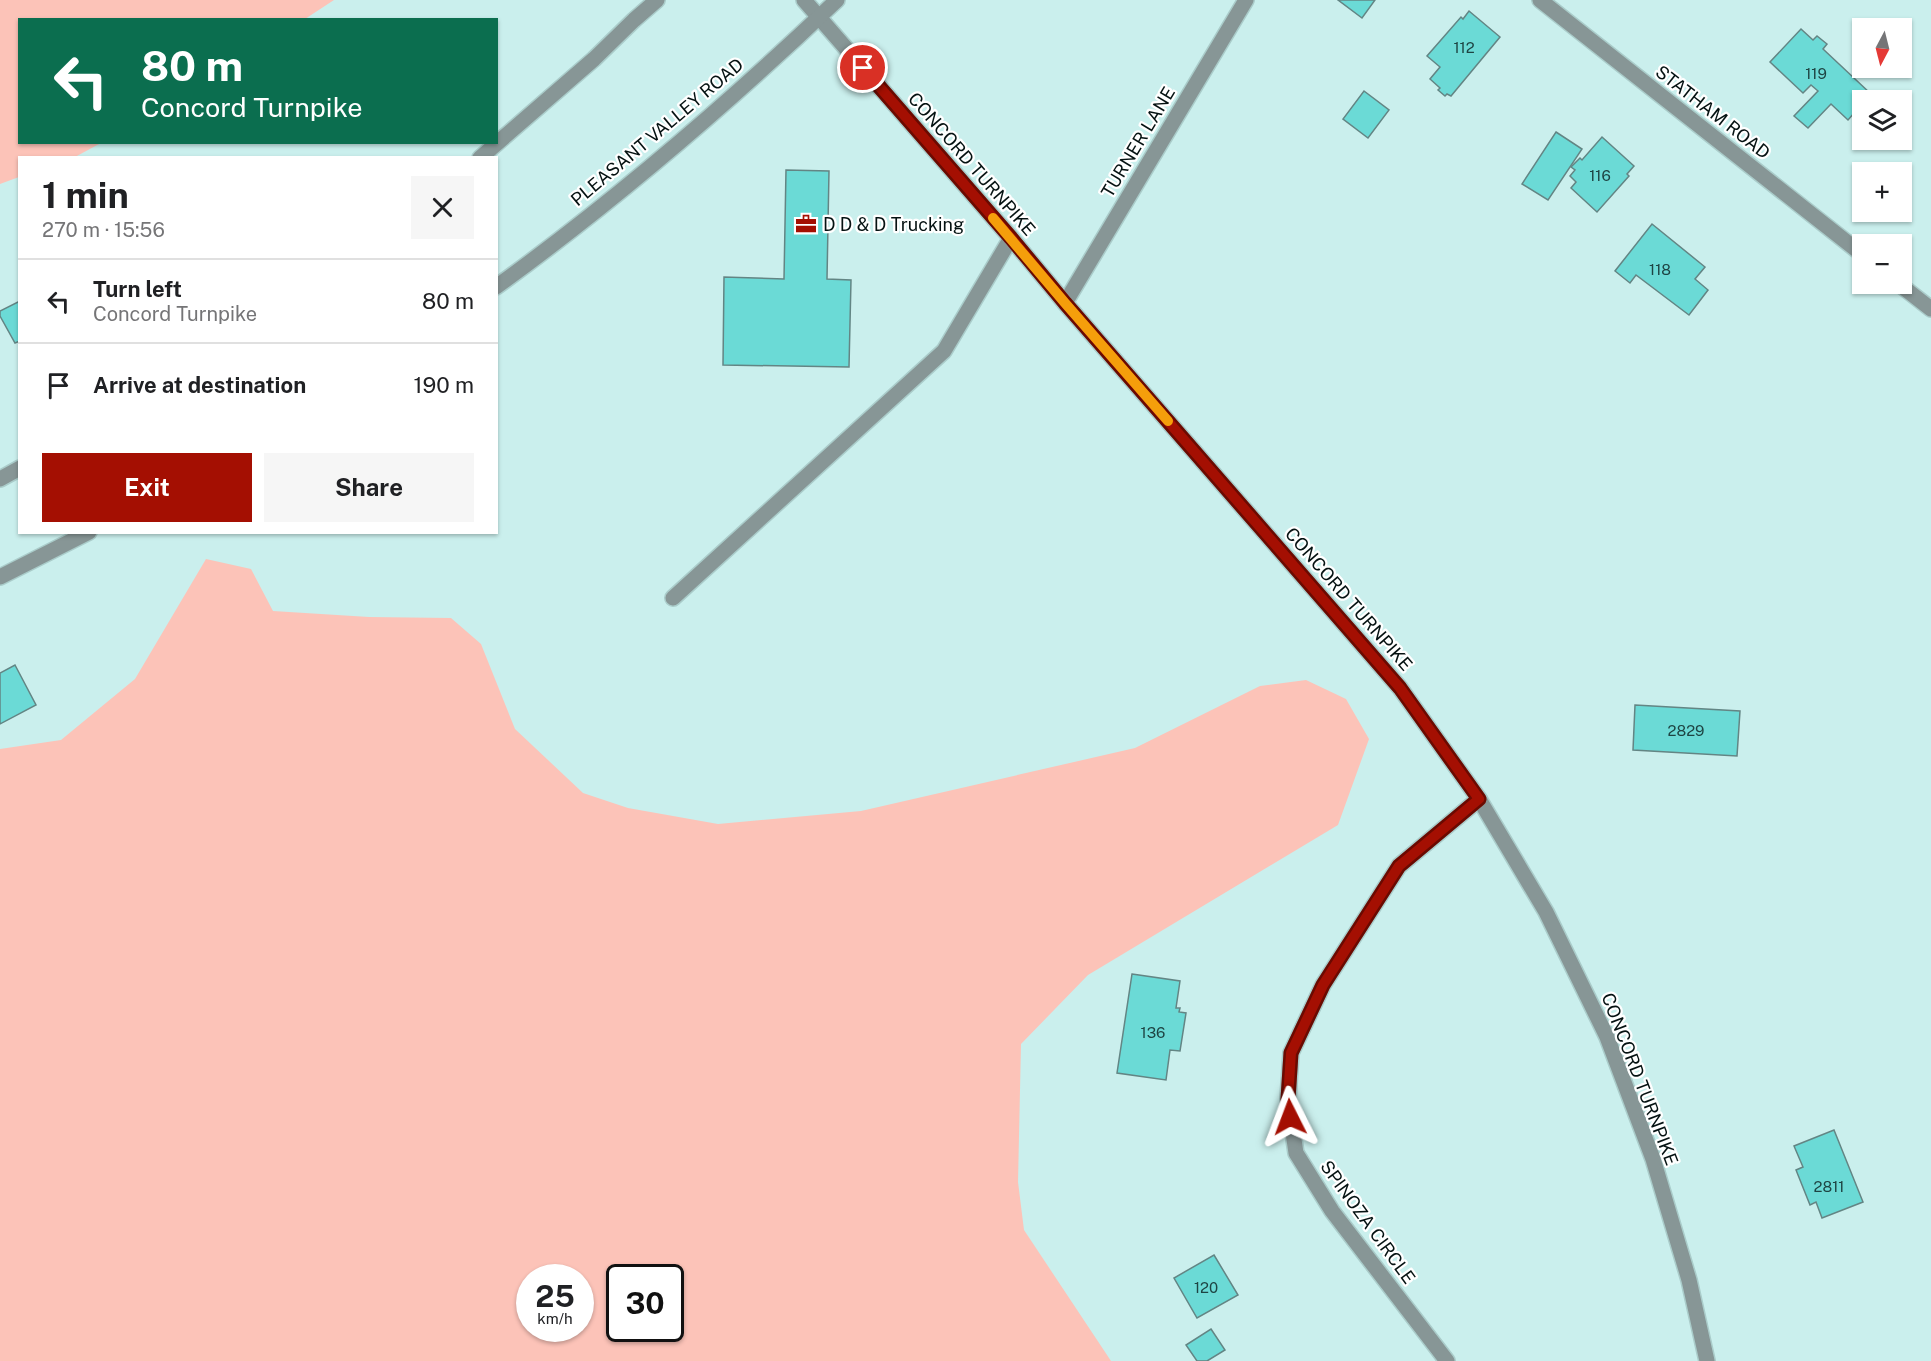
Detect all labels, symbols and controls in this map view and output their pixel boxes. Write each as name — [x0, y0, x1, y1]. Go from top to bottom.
north arrow — [1852, 18, 1912, 78]
map controls — [1852, 18, 1912, 294]
house number: 112 — [1453, 39, 1475, 56]
text: 80 m — [141, 41, 243, 90]
icon: left — [42, 42, 120, 120]
pin — [837, 42, 888, 93]
icon: arrive — [846, 51, 879, 84]
street label: PLEASANT VALLEY ROAD — [567, 54, 747, 210]
street label: STATHAM ROAD — [1652, 61, 1774, 163]
house number: 119 — [1805, 65, 1827, 82]
street label: TURNER LANE — [1097, 83, 1179, 201]
street label: CONCORD TURNPIKE — [904, 88, 1040, 240]
button: layers — [1852, 90, 1912, 150]
text: Concord Turnpike — [141, 91, 363, 123]
button: + — [1852, 162, 1912, 222]
house number: 116 — [1589, 167, 1611, 184]
text: 1 min — [42, 174, 129, 216]
button: close — [411, 176, 474, 239]
office icon: D D & D Trucking — [794, 212, 818, 236]
place label: D D & D Trucking — [823, 214, 964, 235]
text: 270 m · 15:56 — [42, 218, 165, 242]
button: − — [1852, 234, 1912, 294]
house number: 118 — [1649, 261, 1671, 278]
text: Turn left — [93, 276, 182, 302]
icon: left — [42, 285, 75, 318]
text: 80 m — [422, 288, 474, 314]
text: Concord Turnpike — [93, 302, 257, 326]
icon: arrive — [42, 369, 75, 402]
text: Arrive at destination — [93, 372, 306, 398]
text: 190 m — [414, 372, 474, 398]
button: Exit — [42, 453, 252, 522]
button: Share — [264, 453, 474, 522]
street label: CONCORD TURNPIKE — [1281, 523, 1417, 675]
house number: 2829 — [1668, 722, 1704, 739]
street label: CONCORD TURNPIKE — [1597, 990, 1683, 1168]
house number: 136 — [1141, 1024, 1165, 1041]
position arrow — [1258, 1085, 1322, 1149]
street label: SPINOZA CIRCLE — [1316, 1156, 1420, 1288]
house number: 2811 — [1814, 1178, 1844, 1195]
speed limit sign: 30 — [606, 1264, 684, 1342]
text: 25 — [535, 1278, 575, 1314]
house number: 120 — [1194, 1279, 1218, 1296]
text: km/h — [537, 1310, 573, 1327]

